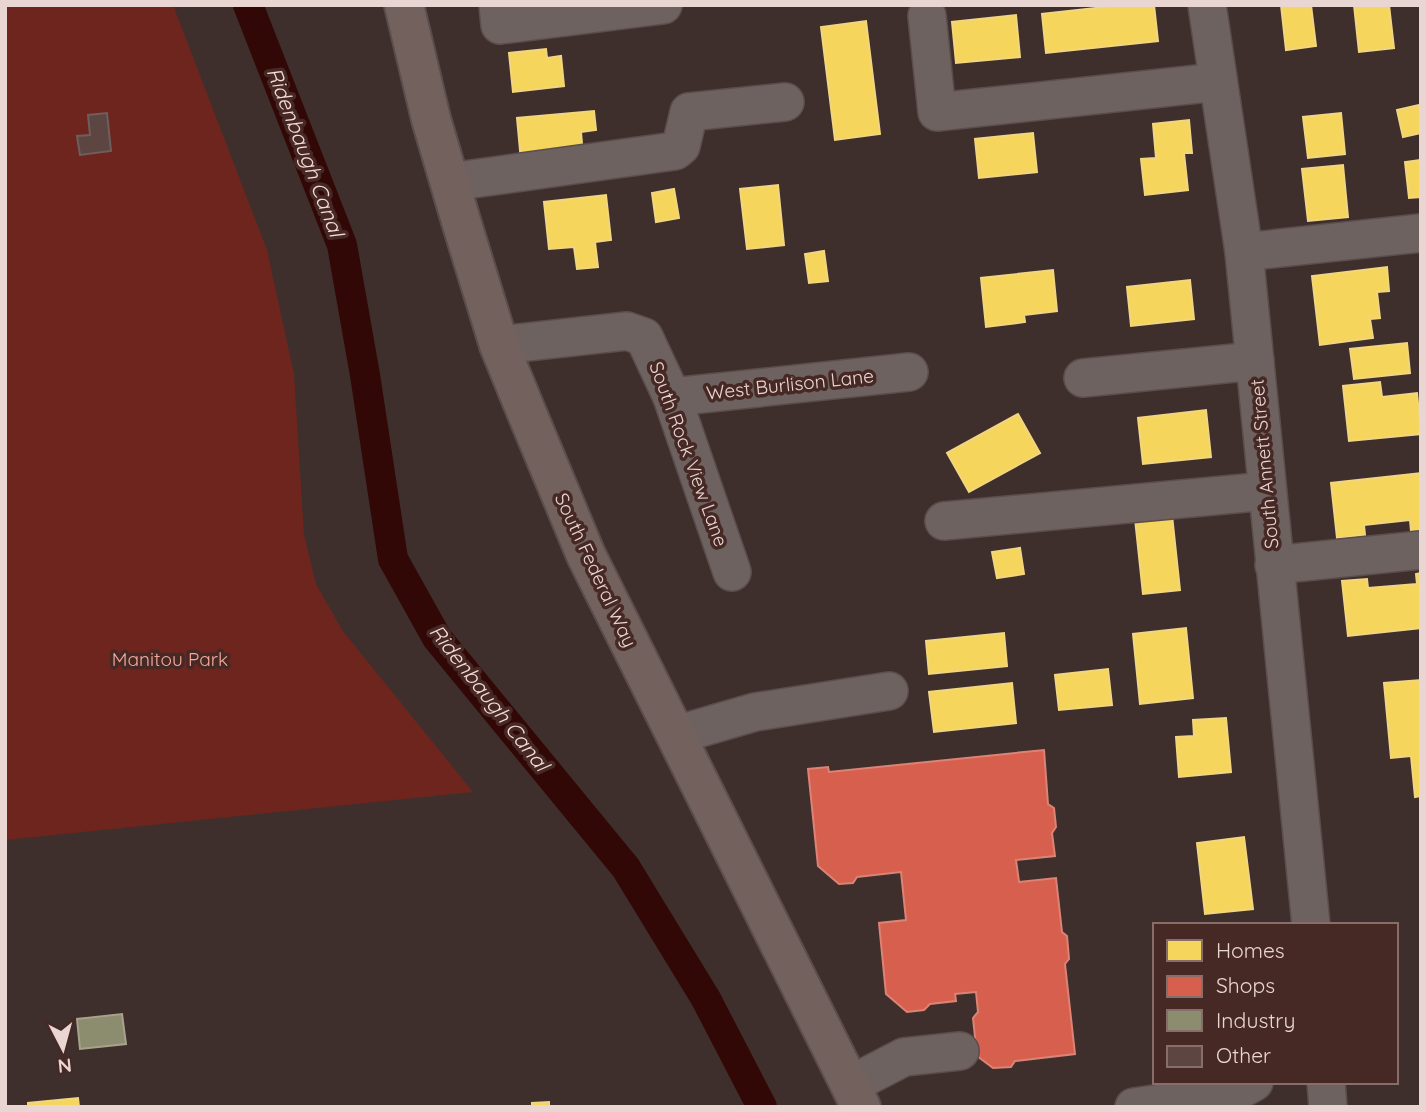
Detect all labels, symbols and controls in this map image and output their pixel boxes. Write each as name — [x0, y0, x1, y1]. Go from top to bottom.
water label: Ridenbaugh Canal — [262, 63, 351, 242]
street label: South Rock View Lane — [644, 358, 734, 550]
street label: West Burlison Lane — [705, 363, 875, 405]
street label: South Annett Street — [1245, 378, 1283, 550]
street label: South Federal Way — [550, 489, 642, 651]
water label: Ridenbaugh Canal — [424, 619, 557, 778]
park label: Manitou Park — [112, 647, 228, 671]
legend — [1153, 923, 1398, 1084]
text: Homes — [1216, 937, 1285, 963]
text: Shops — [1216, 972, 1275, 998]
text: Industry — [1216, 1007, 1295, 1033]
north arrow — [28, 1014, 98, 1084]
text: Other — [1216, 1042, 1271, 1068]
text: N — [57, 1053, 73, 1079]

